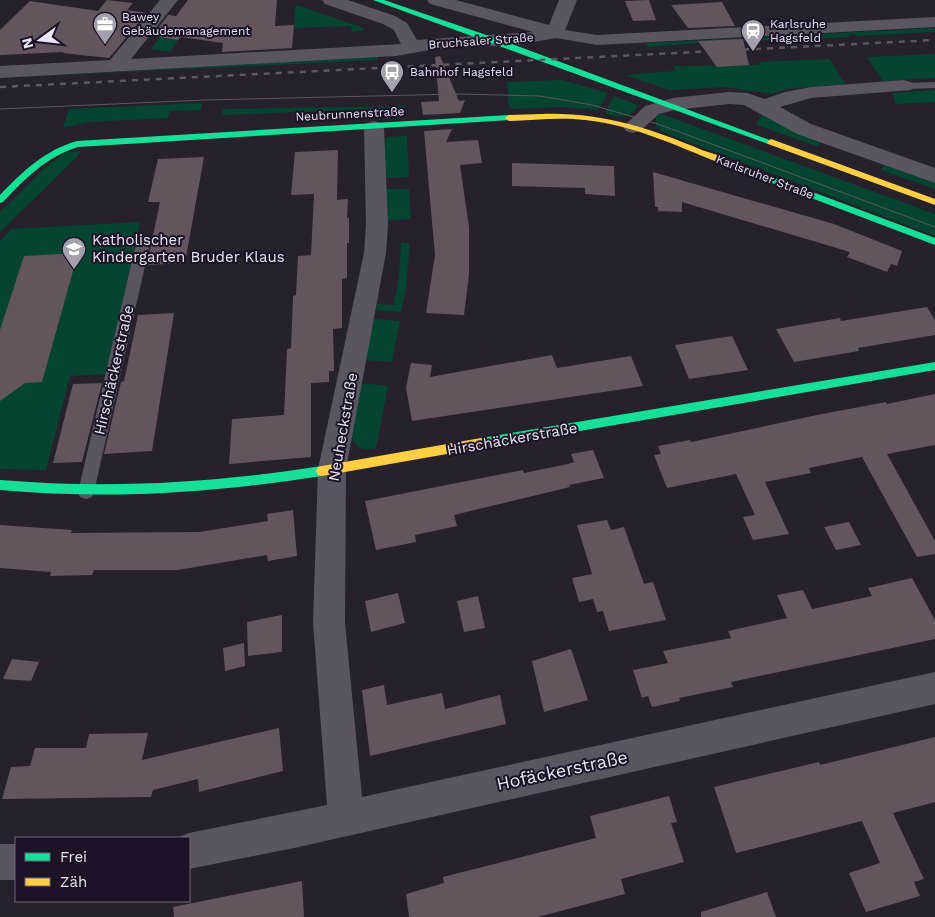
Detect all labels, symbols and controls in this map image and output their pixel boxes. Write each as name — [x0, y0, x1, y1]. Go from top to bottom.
place label: Bawey Gebäudemanagement — [122, 10, 250, 38]
office icon: Bawey Gebäudemanagement — [92, 11, 118, 45]
north arrow — [15, 15, 65, 65]
place label: Karlsruhe Hagsfeld — [770, 17, 826, 45]
station icon: Karlsruhe Hagsfeld — [740, 18, 766, 52]
street label: Bruchsaler Straße — [428, 30, 534, 52]
text: N — [18, 36, 37, 50]
bus stop icon: Bahnhof Hagsfeld — [379, 59, 405, 93]
place label: Bahnhof Hagsfeld — [410, 65, 513, 79]
street label: Neubrunnenstraße — [295, 104, 405, 124]
street label: Karlsruher Straße — [714, 152, 816, 202]
place label: Katholischer Kindergarten Bruder Klaus — [92, 231, 285, 266]
school or university icon: Katholischer Kindergarten Bruder Klaus — [61, 236, 87, 270]
street label: Hirschäckerstraße — [90, 303, 138, 437]
street label: Neuheckstraße — [325, 371, 361, 483]
street label: Hirschäckerstraße — [445, 419, 579, 459]
street label: Hofäckerstraße — [495, 746, 629, 794]
legend — [15, 837, 190, 902]
text: Frei — [60, 848, 87, 866]
text: Zäh — [60, 873, 87, 891]

